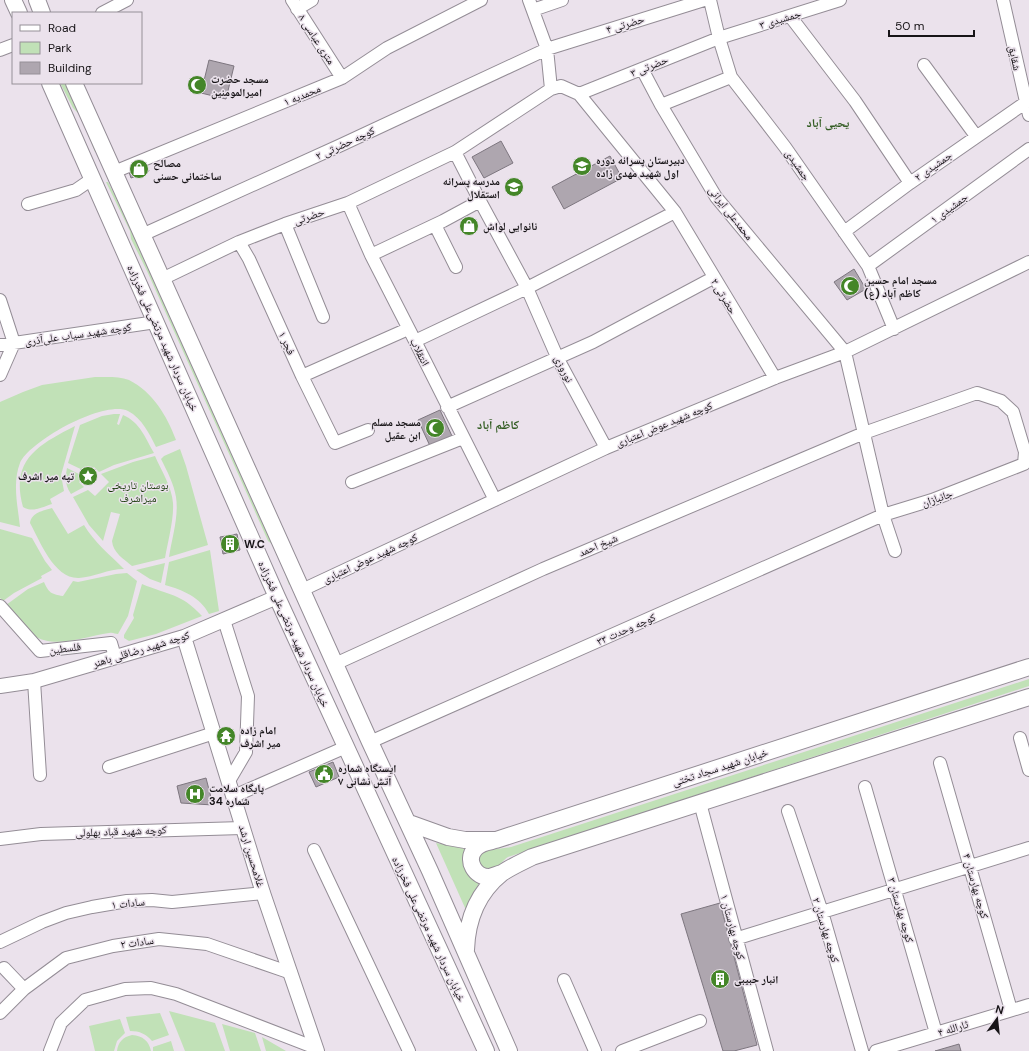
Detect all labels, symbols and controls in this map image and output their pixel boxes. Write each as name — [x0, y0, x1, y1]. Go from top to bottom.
street label: جمشیدی ۳ — [758, 6, 802, 32]
street label: ۸ متری عباسی — [296, 11, 338, 67]
legend — [12, 12, 142, 84]
street label: حضرتی ۴ — [604, 12, 646, 36]
scale bar — [889, 12, 974, 38]
text: 50 m — [895, 18, 924, 34]
text: Road — [48, 20, 76, 36]
text: Park — [48, 40, 72, 56]
street label: شقایق — [1006, 44, 1024, 72]
street label: حضرتی ۳ — [628, 52, 670, 80]
text: Building — [48, 60, 92, 76]
place label: مسجد حضرت امیرالمومنین — [211, 72, 269, 100]
mosque icon: مسجد حضرت امیرالمومنین — [186, 74, 208, 96]
street label: محمدیه ۱ — [281, 81, 323, 109]
district label: یحیی آباد — [807, 115, 850, 131]
street label: کوچه حضرتی ۲ — [313, 123, 377, 163]
street label: جمشیدی — [782, 147, 814, 183]
street label: جمشیدی ۲ — [912, 148, 954, 184]
place label: دبیرستان پسرانه دوره اول شهید مهدی زاده — [596, 153, 685, 181]
school or university icon: دبیرستان پسرانه دوره اول شهید مهدی زاده — [571, 155, 593, 177]
place label: مصالح ساختمانی حسنی — [153, 156, 222, 184]
shop icon: مصالح ساختمانی حسنی — [128, 158, 150, 180]
place label: مدرسه پسرانه استقلال — [443, 174, 500, 202]
school or university icon: مدرسه پسرانه استقلال — [503, 176, 525, 198]
street label: محمدعلی ایرانی — [706, 183, 756, 243]
street label: جمشیدی ۱ — [928, 190, 970, 226]
street label: حضرتی — [292, 205, 326, 227]
shop icon: نانوایی لواش — [458, 215, 480, 237]
place label: نانوایی لواش — [483, 219, 537, 234]
street label: خیابان سردار شهید مرتضی‌علی فخرزاده — [124, 263, 202, 413]
place label: مسجد امام حسین (ع) کاظم آباد — [864, 273, 937, 301]
mosque icon: مسجد امام حسین (ع) کاظم آباد — [839, 275, 861, 297]
street label: حضرتی ۲ — [708, 276, 740, 316]
street label: کوچه شهید سیاب علی‌آذری — [24, 320, 133, 348]
street label: فجر ۱ — [276, 329, 299, 357]
street label: انتقلاب — [407, 336, 433, 368]
street label: نوروزی — [551, 353, 577, 385]
street label: کوچه شهید عوض اعتباری — [614, 398, 715, 450]
place label: مسجد مسلم ابن عقیل — [371, 415, 421, 443]
mosque icon: مسجد مسلم ابن عقیل — [424, 417, 446, 439]
district label: کاظم آباد — [477, 417, 520, 433]
place icon: تپه میر اشرف — [77, 465, 99, 487]
place label: تپه میر اشرف — [18, 469, 74, 483]
park label: بوستان تاریخی میراشرف — [108, 478, 168, 505]
street label: جانبازان — [920, 486, 954, 510]
street label: کوچه شهید عوض اعتباری — [320, 530, 420, 586]
street label: شیخ احمد — [576, 531, 620, 559]
building icon: W.C — [219, 533, 241, 555]
place label: W.C — [244, 537, 265, 551]
street label: خیابان سردار شهید مرتضی‌علی فخرزاده — [255, 559, 333, 709]
street label: کوچه وحدت ۳۳ — [594, 610, 658, 648]
street label: کوچه شهید رضاقلی باهنر — [90, 627, 192, 671]
street label: فلسطین — [48, 639, 82, 657]
place label: امام زاده میر اشرف — [240, 723, 281, 750]
temple icon: امام زاده میر اشرف — [215, 725, 237, 747]
street label: خیابان شهید سجاد تختی — [670, 745, 770, 789]
place label: ایستگاه شماره ۷ آتش نشانی — [338, 761, 396, 789]
public building icon: ایستگاه شماره ۷ آتش نشانی — [313, 763, 335, 785]
place label: پایگاه سلامت شماره 34 — [209, 781, 264, 808]
hospital icon: پایگاه سلامت شماره 34 — [184, 783, 206, 805]
street label: کوچه شهید قباد بهلولی — [75, 822, 167, 840]
street label: غلامحسین ارشد — [236, 823, 268, 889]
street label: کوچه بهارستان ۴ — [960, 852, 992, 921]
street label: خیابان سردار شهید مرتضی‌علی فخرزاده — [389, 854, 469, 1004]
street label: کوچه بهارستان ۳ — [885, 876, 917, 945]
street label: کوچه بهارستان ۱ — [718, 893, 749, 962]
street label: سادات ۱ — [111, 894, 145, 912]
street label: کوچه بهارستان ۲ — [809, 896, 843, 965]
street label: سادات ۲ — [119, 933, 155, 951]
building icon: انبار حبیبی — [709, 968, 731, 990]
place label: انبار حبیبی — [734, 972, 778, 987]
north arrow — [977, 999, 1017, 1039]
text: N — [994, 1002, 1005, 1017]
street label: ثارالله ۴ — [936, 1017, 970, 1039]

